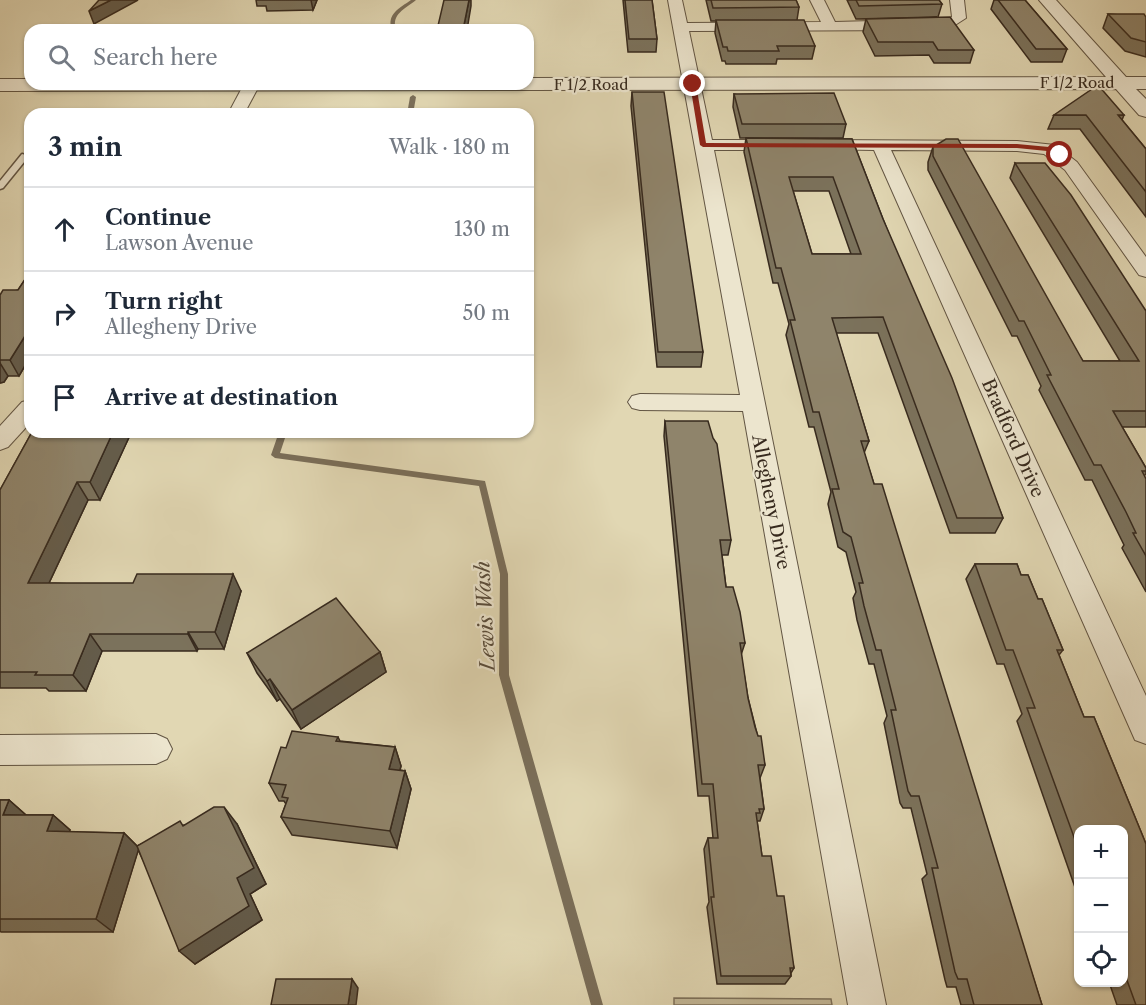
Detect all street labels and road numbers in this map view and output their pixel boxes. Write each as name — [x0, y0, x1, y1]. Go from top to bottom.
street label: F 1/2 Road — [1040, 73, 1114, 92]
street label: F 1/2 Road — [554, 75, 628, 94]
street label: Bradford Drive — [977, 375, 1049, 501]
street label: Allegheny Drive — [747, 432, 795, 571]

